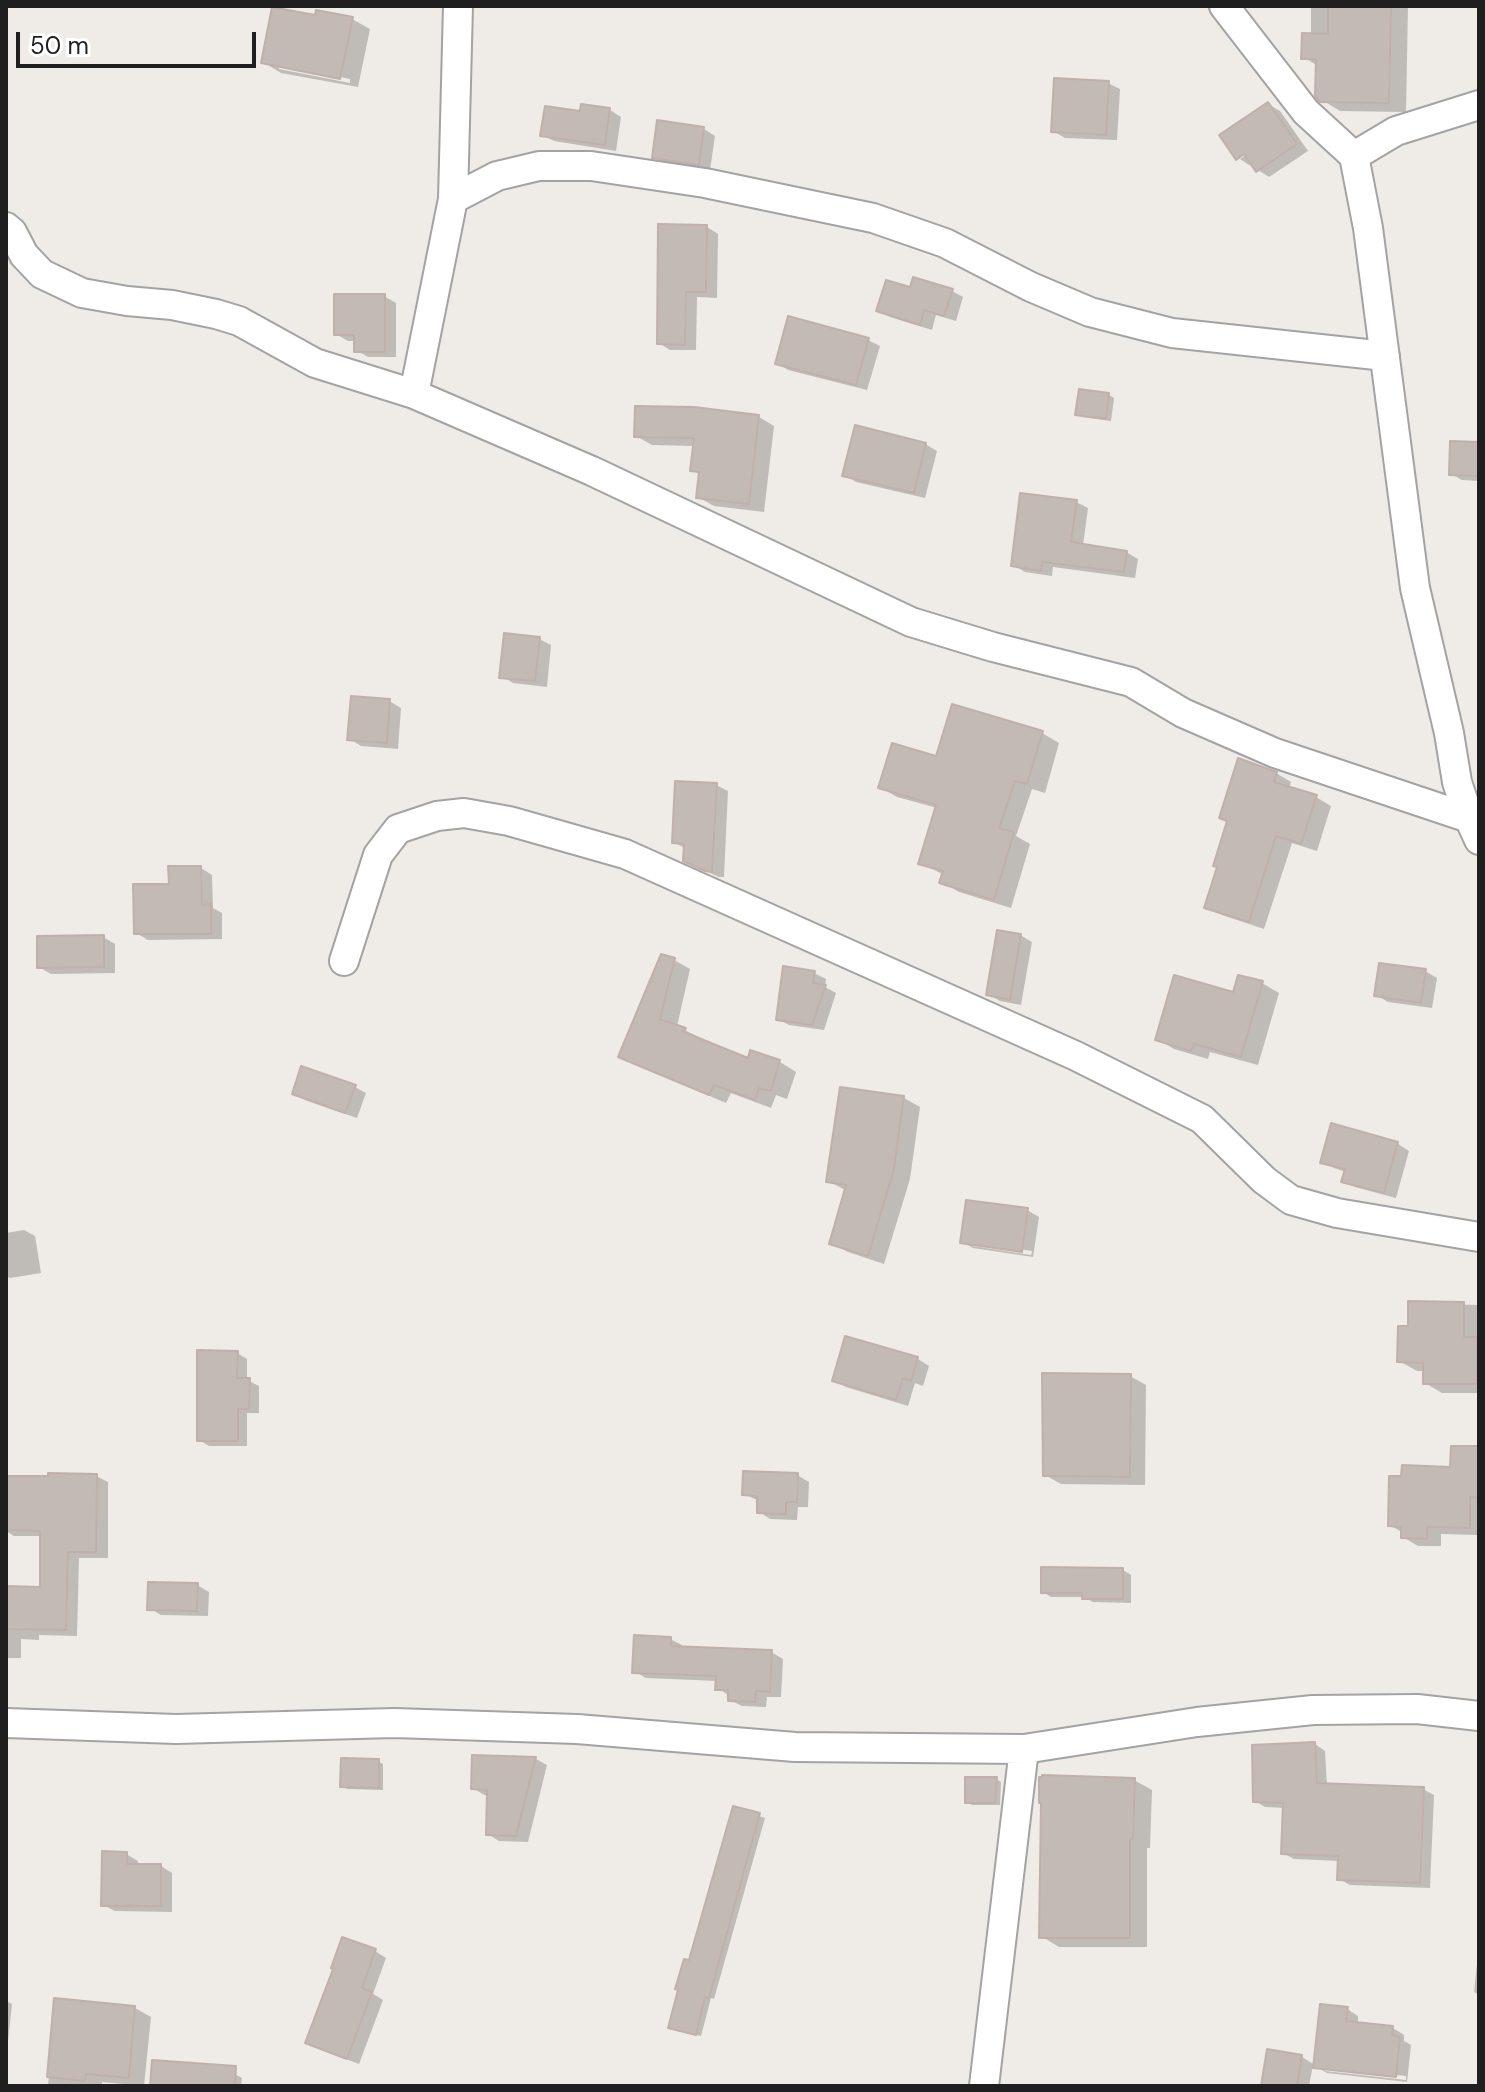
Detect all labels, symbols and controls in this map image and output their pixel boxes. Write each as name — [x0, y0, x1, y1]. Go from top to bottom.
scale bar — [20, 16, 260, 66]
text: 50 m — [30, 30, 89, 61]

